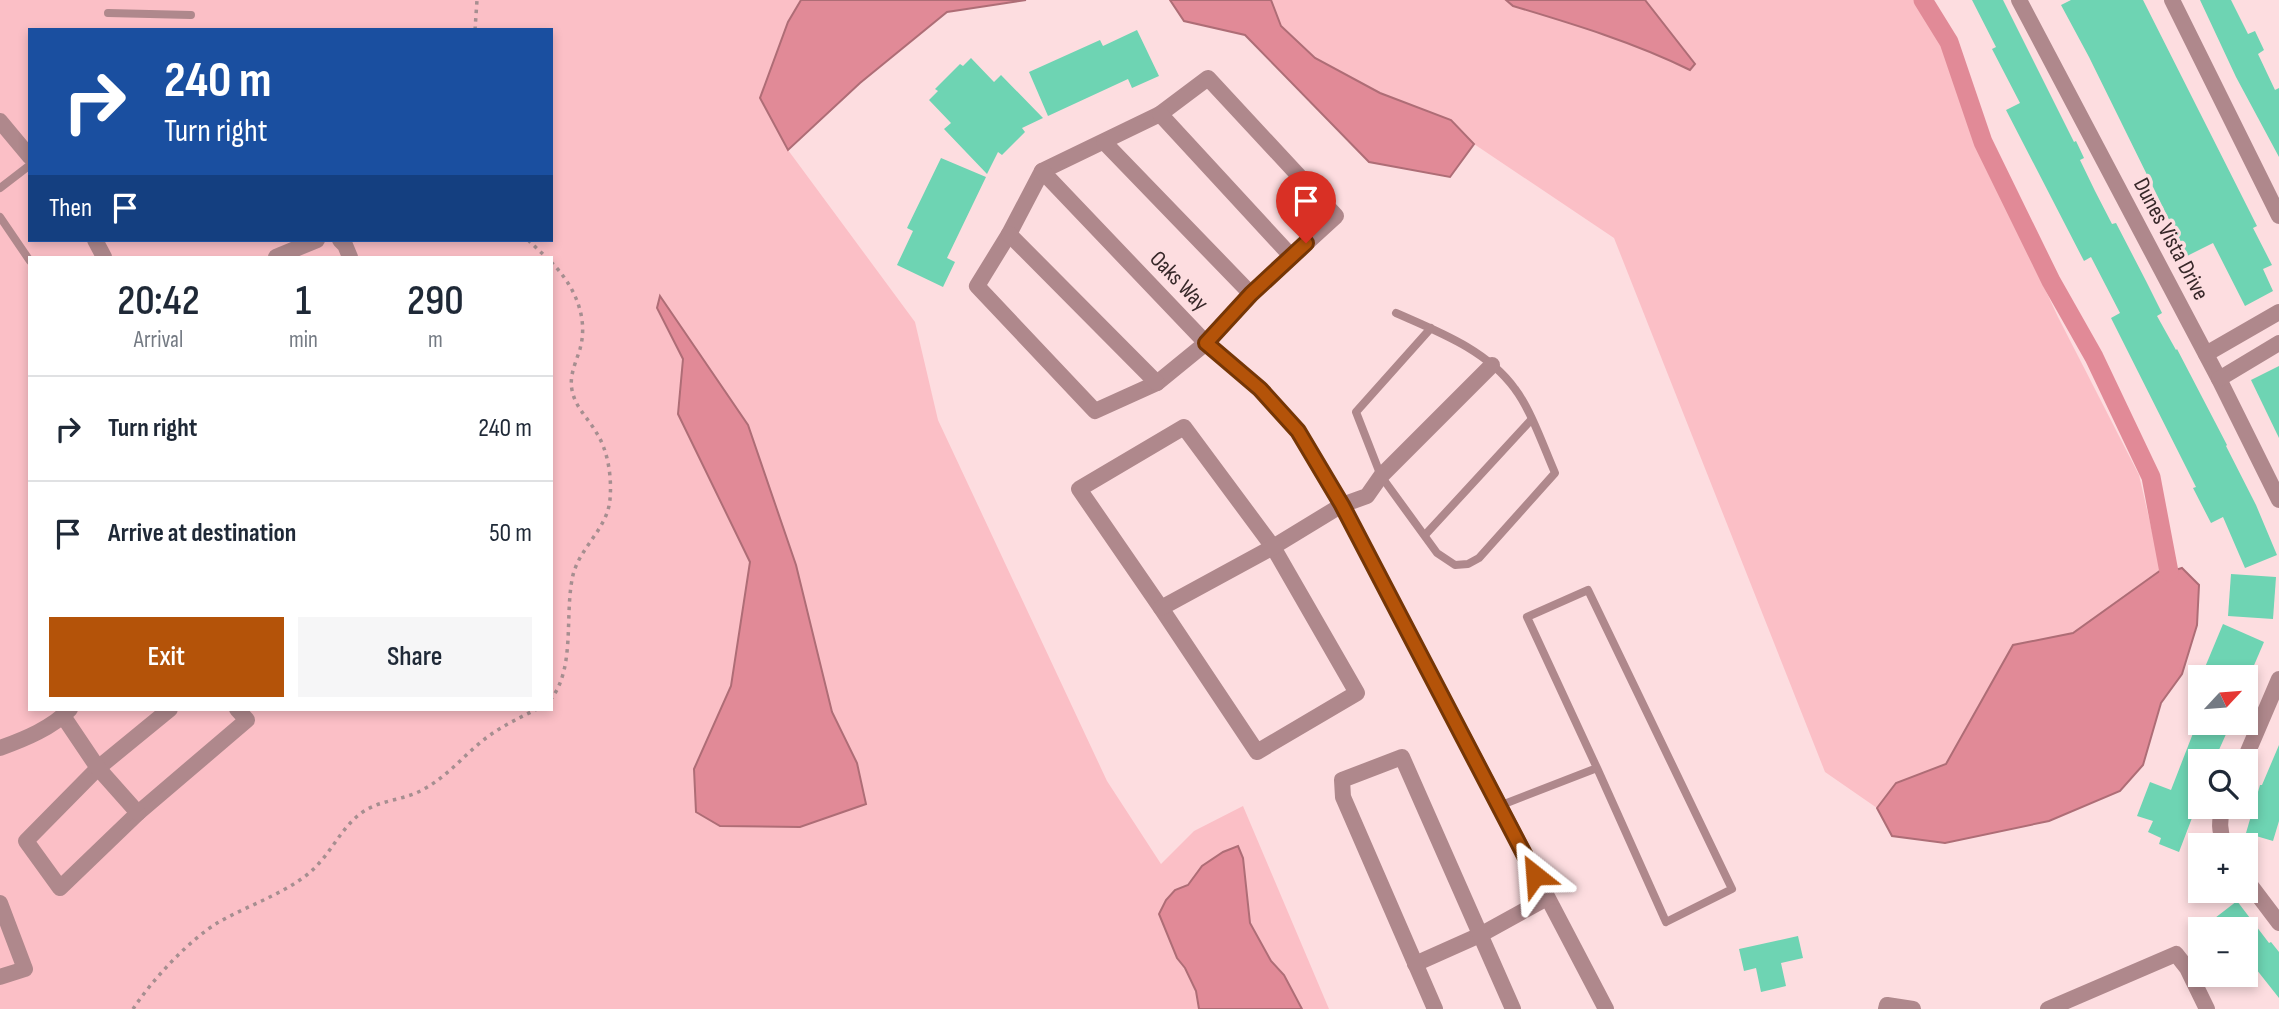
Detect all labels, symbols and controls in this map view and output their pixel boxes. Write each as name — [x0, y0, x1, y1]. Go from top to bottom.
text: 240 m — [164, 52, 272, 111]
icon: right — [49, 56, 140, 147]
text: Turn right — [164, 112, 268, 151]
pin — [1276, 171, 1336, 243]
street label: Dunes Vista Drive — [2127, 173, 2215, 305]
icon: arrive — [1287, 182, 1325, 220]
icon: arrive — [106, 189, 144, 227]
text: Then — [49, 193, 92, 224]
street label: Oaks Way — [1144, 245, 1214, 317]
text: 20:42 — [117, 276, 200, 327]
text: 1 — [295, 276, 311, 327]
text: 290 — [407, 276, 464, 327]
text: Arrival — [134, 326, 183, 354]
text: min — [289, 326, 318, 354]
text: m — [428, 326, 443, 354]
icon: right — [49, 410, 87, 448]
text: Turn right — [108, 413, 197, 444]
text: 240 m — [478, 413, 532, 444]
icon: arrive — [49, 515, 87, 553]
text: Arrive at destination — [108, 518, 296, 549]
text: 50 m — [489, 518, 532, 549]
button: Exit — [49, 617, 284, 697]
button: Share — [298, 617, 532, 697]
north arrow — [2188, 665, 2258, 735]
map controls — [2188, 665, 2258, 987]
button: search — [2188, 749, 2258, 819]
button: + — [2188, 833, 2258, 903]
position arrow — [1498, 838, 1572, 912]
button: − — [2188, 917, 2258, 987]

